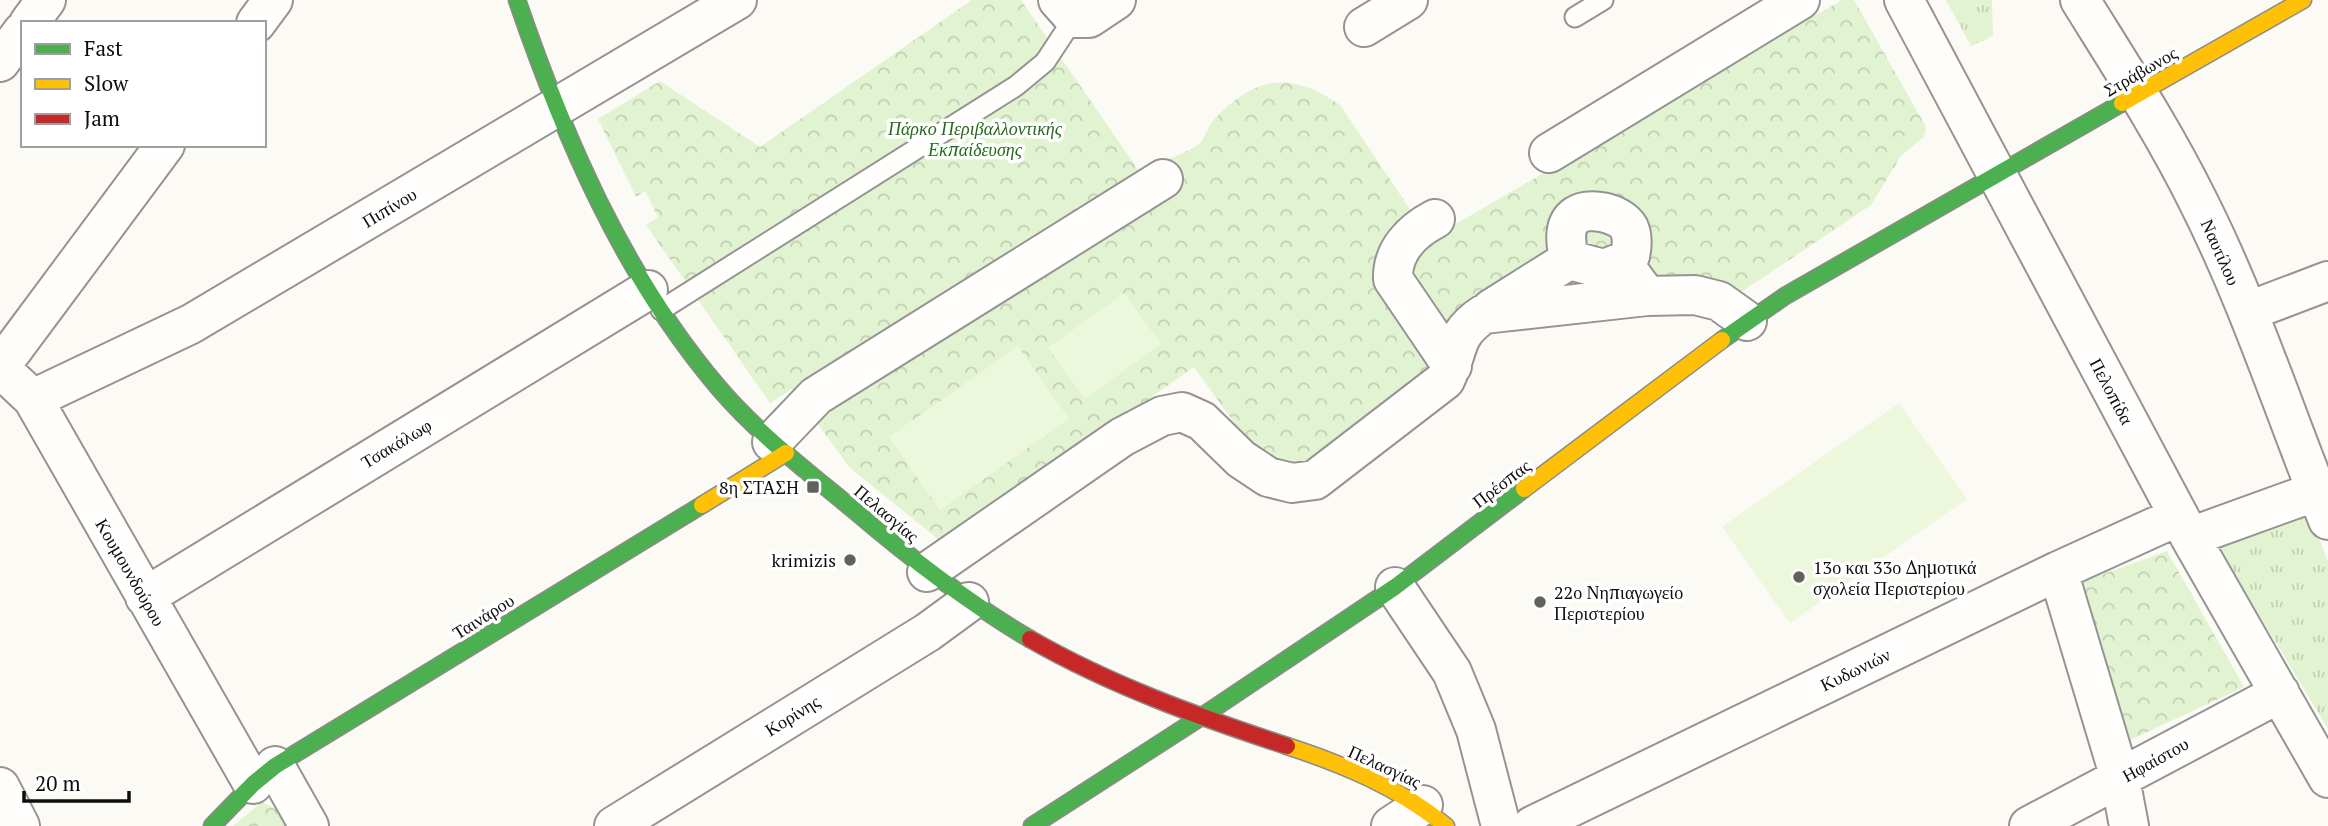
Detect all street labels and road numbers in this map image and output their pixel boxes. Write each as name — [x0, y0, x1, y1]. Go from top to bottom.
street label: Στράβωνος — [2099, 40, 2181, 102]
street label: Πιπίνου — [357, 181, 421, 233]
street label: Ναυτίλου — [2196, 215, 2246, 289]
street label: Πελοπίδα — [2084, 354, 2140, 429]
street label: Τσακάλωφ — [356, 413, 436, 473]
street label: Πρέσπας — [1467, 453, 1535, 513]
street label: Πελασγίας — [849, 479, 925, 547]
street label: Κουμουνδούρου — [90, 514, 172, 630]
street label: Ταινάρου — [448, 588, 518, 644]
street label: Κυδωνιών — [1816, 642, 1894, 696]
street label: Κορίνης — [760, 689, 824, 741]
street label: Ηφαίστου — [2117, 731, 2193, 787]
street label: Πελασγίας — [1345, 739, 1425, 793]

